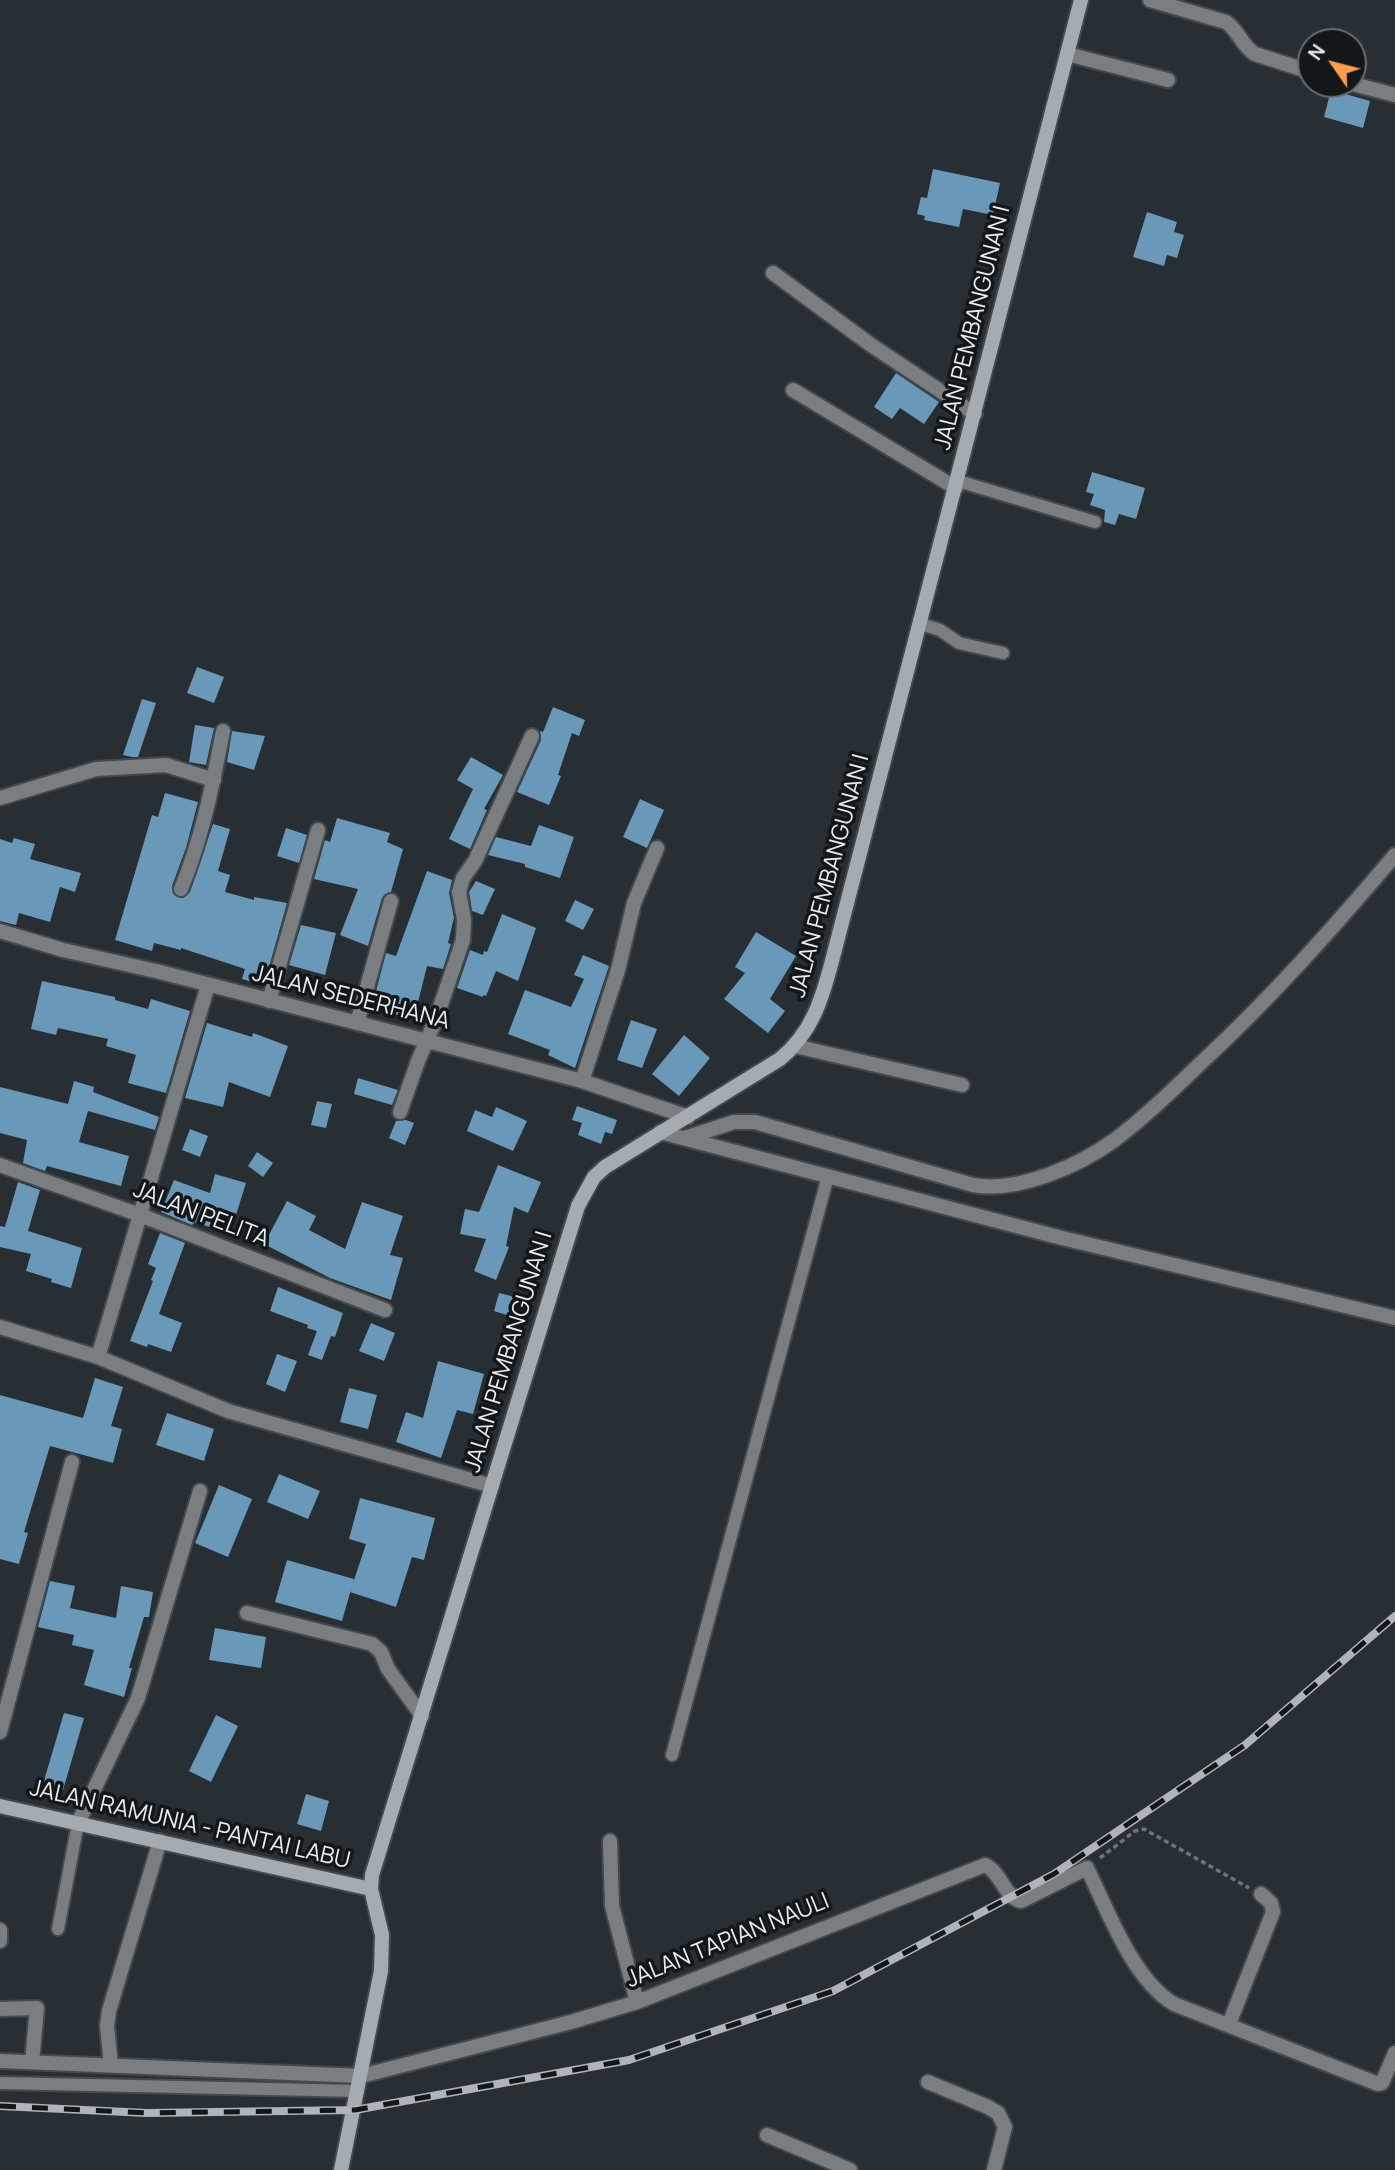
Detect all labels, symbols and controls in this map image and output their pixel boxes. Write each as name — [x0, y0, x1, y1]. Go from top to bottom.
north arrow — [1297, 28, 1367, 98]
text: N — [1302, 39, 1331, 65]
street label: JALAN PEMBANGUNAN I — [929, 203, 1017, 453]
street label: JALAN PEMBANGUNAN I — [784, 751, 876, 1001]
street label: JALAN SEDERHANA — [249, 960, 453, 1036]
street label: JALAN PELITA — [129, 1176, 273, 1254]
street label: JALAN PEMBANGUNAN I — [459, 1228, 559, 1476]
street label: JALAN RAMUNIA - PANTAI LABU — [27, 1775, 353, 1875]
street label: JALAN TAPIAN NAULI — [622, 1888, 834, 1994]

